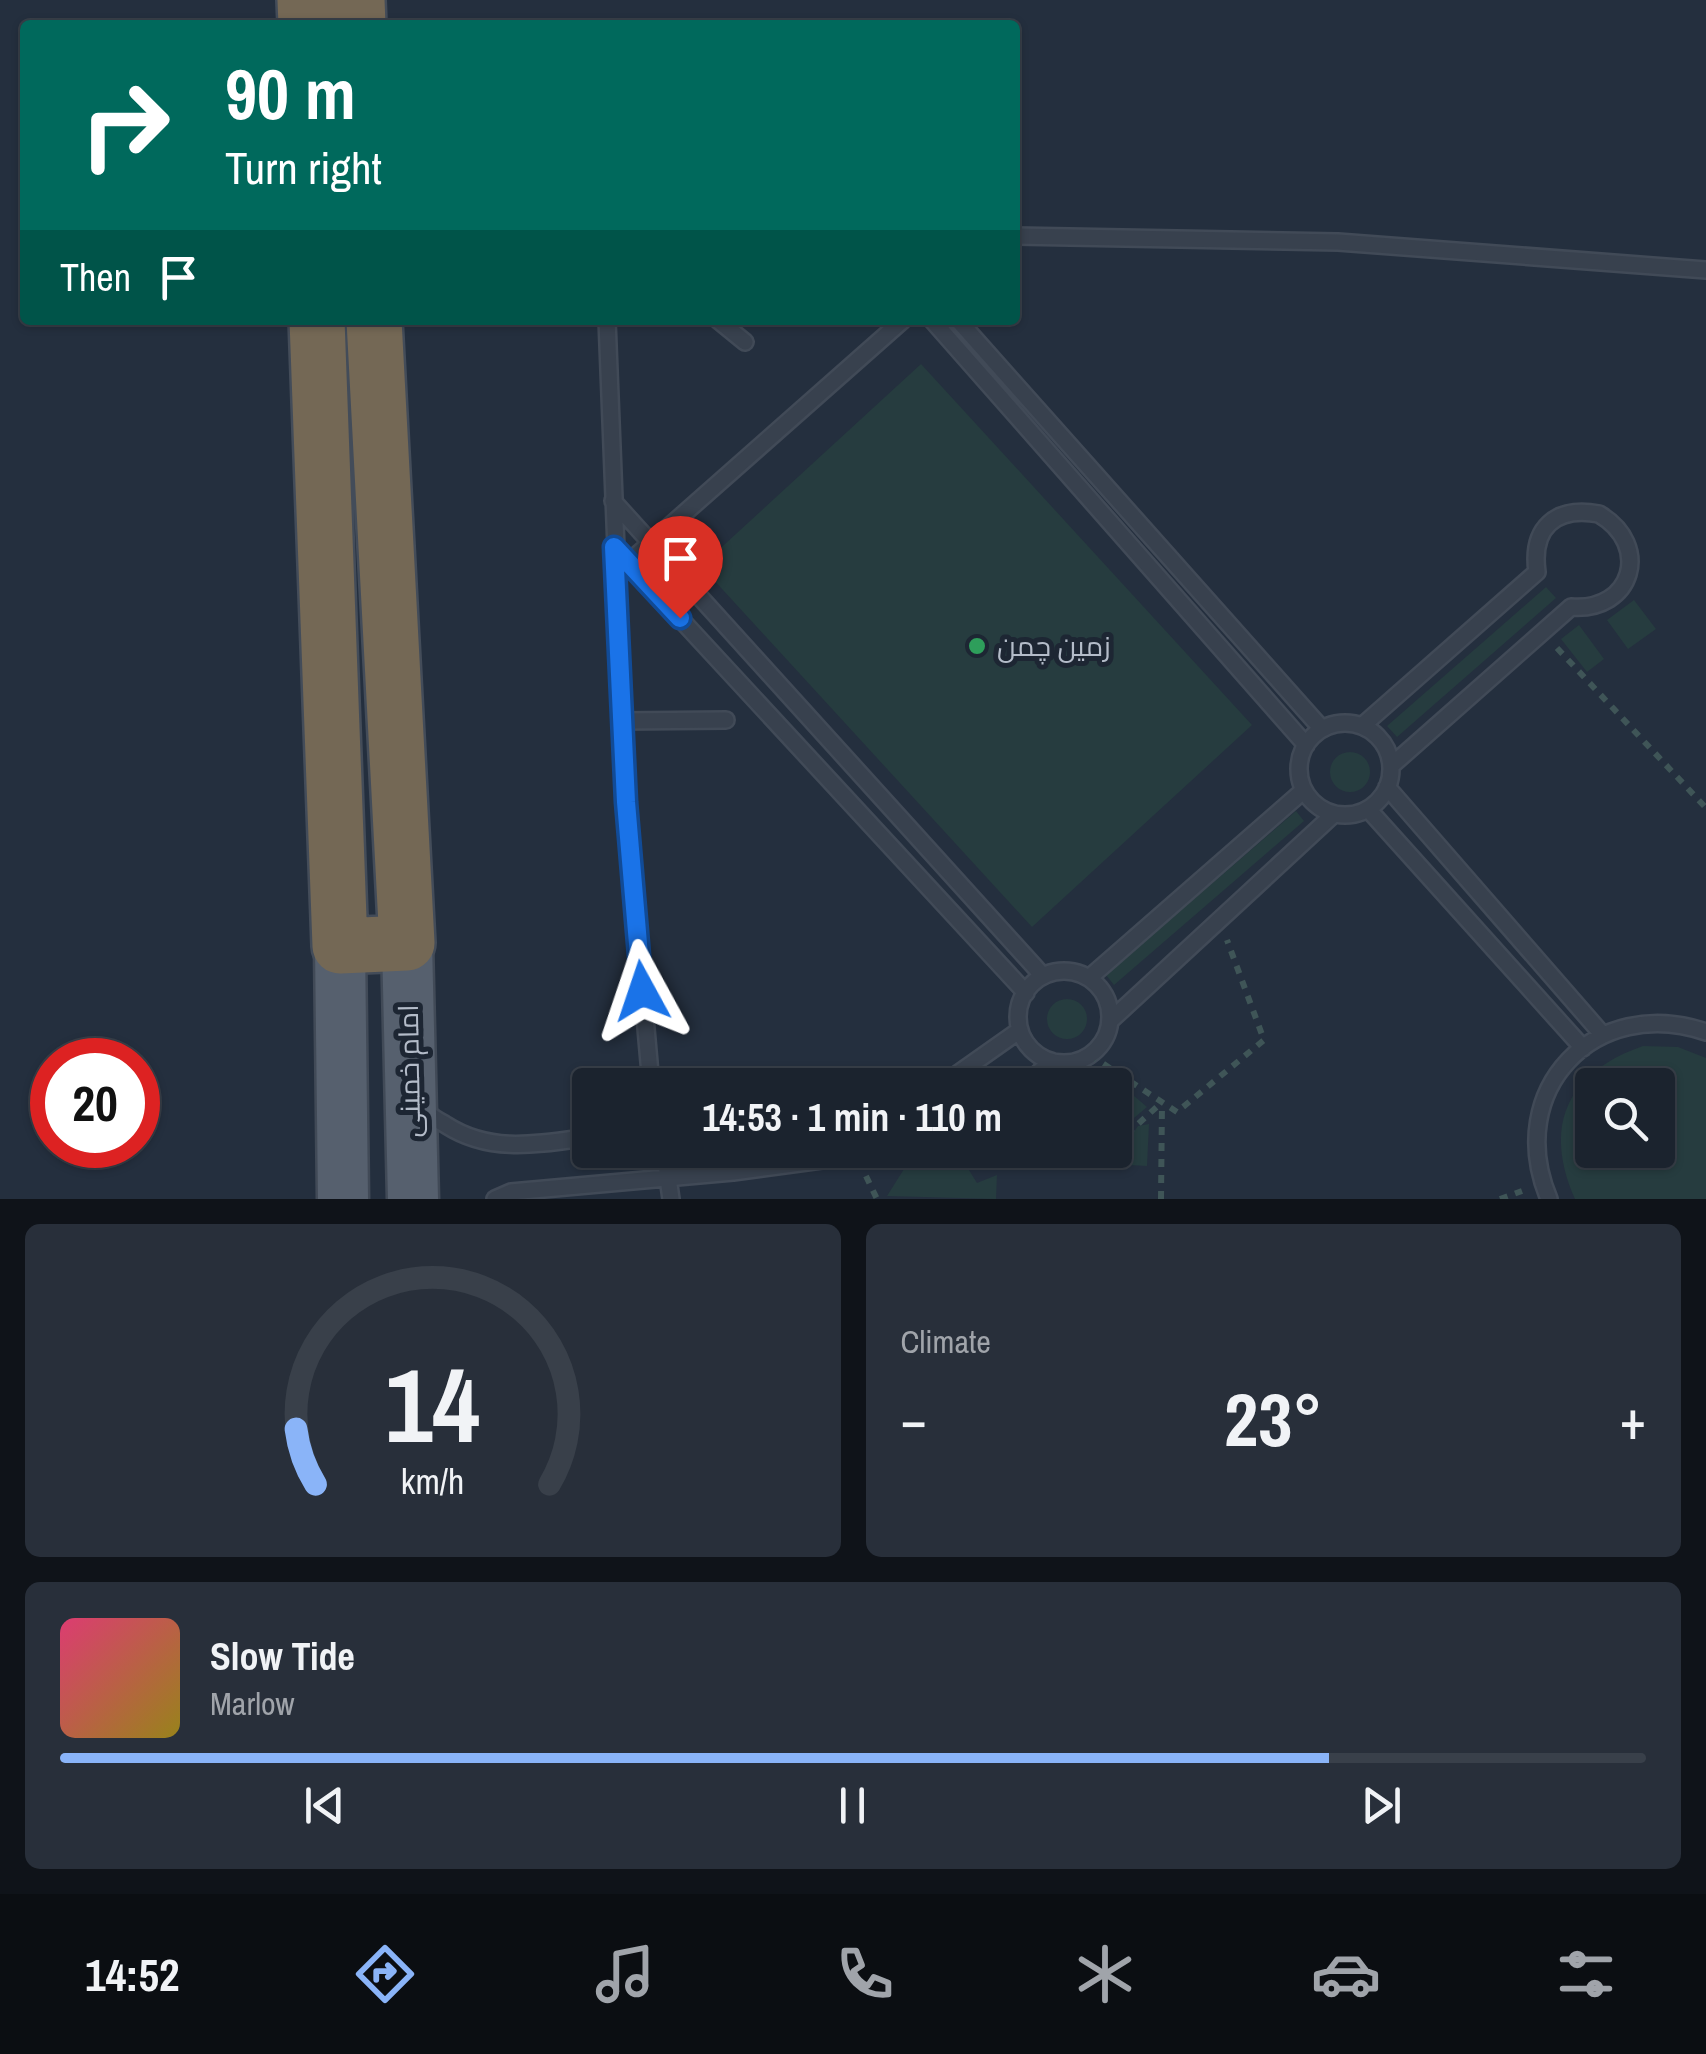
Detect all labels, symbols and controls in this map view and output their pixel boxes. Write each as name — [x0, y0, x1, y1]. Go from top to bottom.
text: 90 m — [225, 47, 356, 141]
icon: right — [60, 60, 190, 190]
text: Turn right — [225, 137, 382, 198]
icon: arrive — [151, 250, 206, 305]
text: Then — [60, 252, 131, 303]
pin — [638, 516, 723, 619]
icon: arrive — [653, 531, 708, 586]
place label: زمین چمن — [997, 627, 1111, 665]
marker: زمین چمن — [966, 635, 988, 657]
position arrow — [590, 939, 694, 1043]
street label: امام خمینی — [389, 1004, 430, 1138]
speed limit sign: 20 — [30, 1038, 160, 1168]
map controls — [1575, 1068, 1675, 1168]
button: search — [1575, 1068, 1675, 1168]
text: 14:53 · 1 min · 110 m — [702, 1092, 1002, 1143]
text: Climate — [901, 1320, 991, 1363]
text: 14 — [385, 1334, 480, 1474]
text: 23° — [1224, 1368, 1322, 1469]
text: − — [901, 1382, 927, 1456]
text: + — [1620, 1382, 1646, 1456]
text: km/h — [401, 1457, 465, 1505]
text: Slow Tide — [210, 1631, 355, 1682]
text: Marlow — [210, 1682, 295, 1725]
icon: previous — [297, 1778, 352, 1833]
icon: pause — [825, 1778, 880, 1833]
icon: next — [1354, 1778, 1409, 1833]
icon: directions — [350, 1939, 420, 2009]
icon: music — [590, 1939, 660, 2009]
icon: phone — [830, 1939, 900, 2009]
icon: climate — [1070, 1939, 1140, 2009]
icon: car — [1311, 1939, 1381, 2009]
icon: filters — [1551, 1939, 1621, 2009]
text: 14:52 — [85, 1944, 179, 2005]

